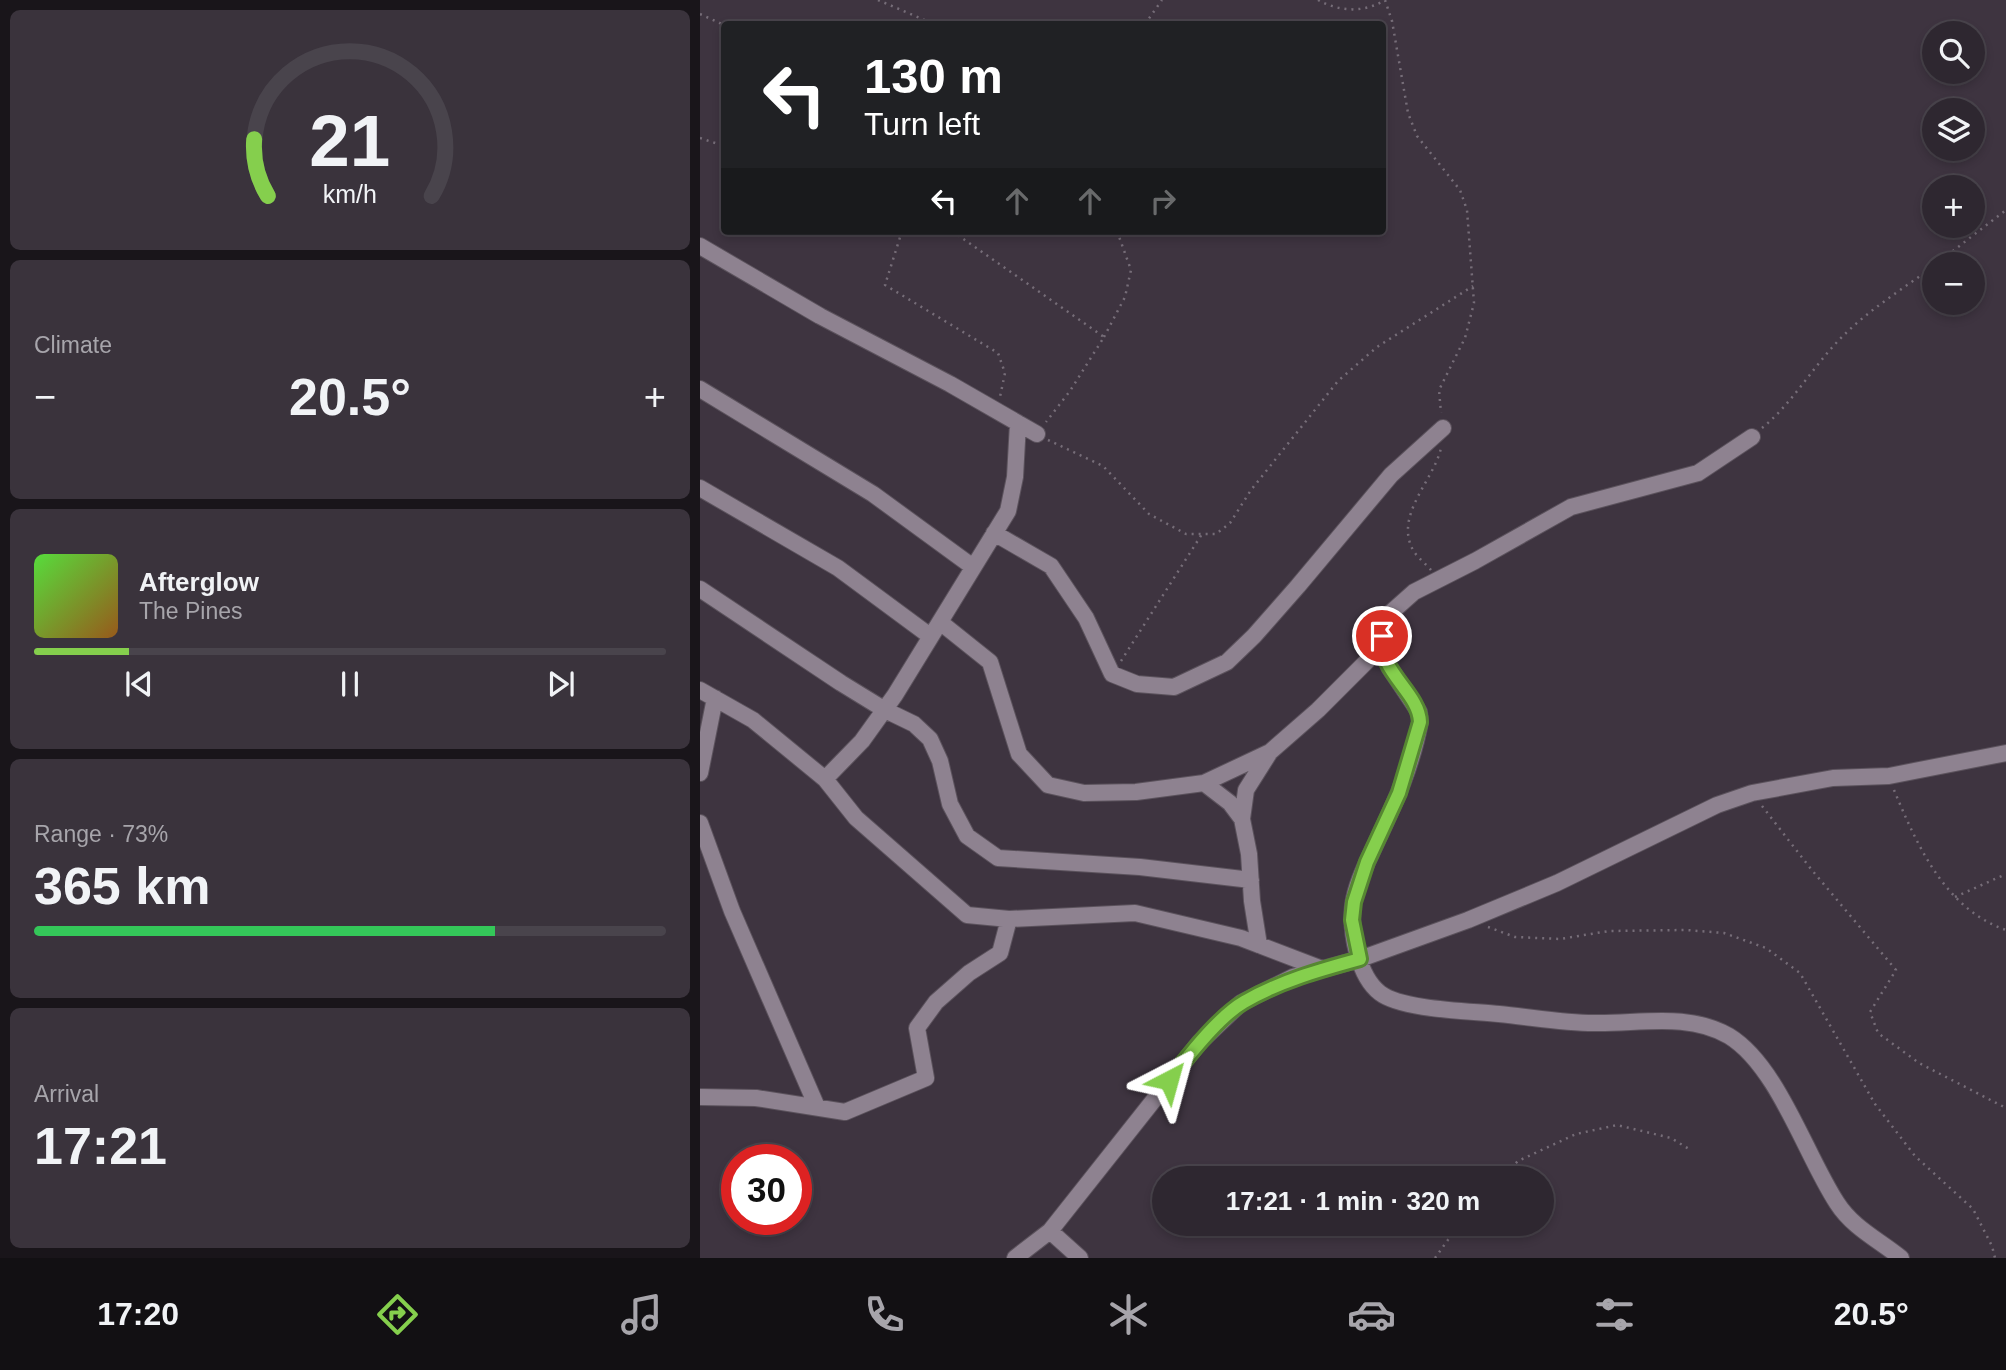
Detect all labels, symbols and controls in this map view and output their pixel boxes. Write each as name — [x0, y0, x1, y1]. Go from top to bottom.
map controls — [1922, 21, 1985, 315]
button: search — [1922, 21, 1985, 84]
icon: left — [749, 49, 840, 140]
text: 130 m — [864, 49, 1003, 103]
button: layers — [1922, 98, 1985, 161]
text: 21 — [310, 100, 390, 181]
text: Turn left — [864, 106, 980, 142]
button: + — [1922, 175, 1985, 238]
text: km/h — [323, 180, 377, 208]
icon: left — [925, 182, 963, 220]
icon: ahead — [998, 182, 1036, 220]
icon: ahead — [1071, 182, 1109, 220]
icon: right — [1144, 182, 1182, 220]
button: − — [1922, 252, 1985, 315]
text: Climate — [34, 332, 112, 358]
text: 20.5° — [289, 368, 411, 426]
text: − — [34, 376, 56, 418]
text: + — [644, 376, 666, 418]
text: Afterglow — [139, 567, 259, 597]
text: The Pines — [139, 598, 243, 624]
pin — [1352, 606, 1412, 666]
icon: arrive — [1363, 617, 1401, 655]
icon: previous — [120, 665, 158, 703]
icon: pause — [331, 665, 369, 703]
icon: next — [542, 665, 580, 703]
text: Range · 73% — [34, 821, 168, 847]
text: 365 km — [34, 857, 210, 915]
position arrow — [1132, 1043, 1206, 1117]
text: Arrival — [34, 1081, 99, 1107]
text: 17:21 — [34, 1117, 167, 1175]
speed limit sign: 30 — [721, 1144, 812, 1235]
text: 17:21 · 1 min · 320 m — [1226, 1186, 1480, 1216]
icon: directions — [373, 1290, 422, 1339]
icon: music — [617, 1290, 666, 1339]
icon: phone — [860, 1290, 909, 1339]
icon: climate — [1104, 1290, 1153, 1339]
icon: car — [1347, 1290, 1396, 1339]
icon: filters — [1590, 1290, 1639, 1339]
text: 17:20 — [97, 1296, 179, 1332]
text: 20.5° — [1834, 1296, 1909, 1332]

